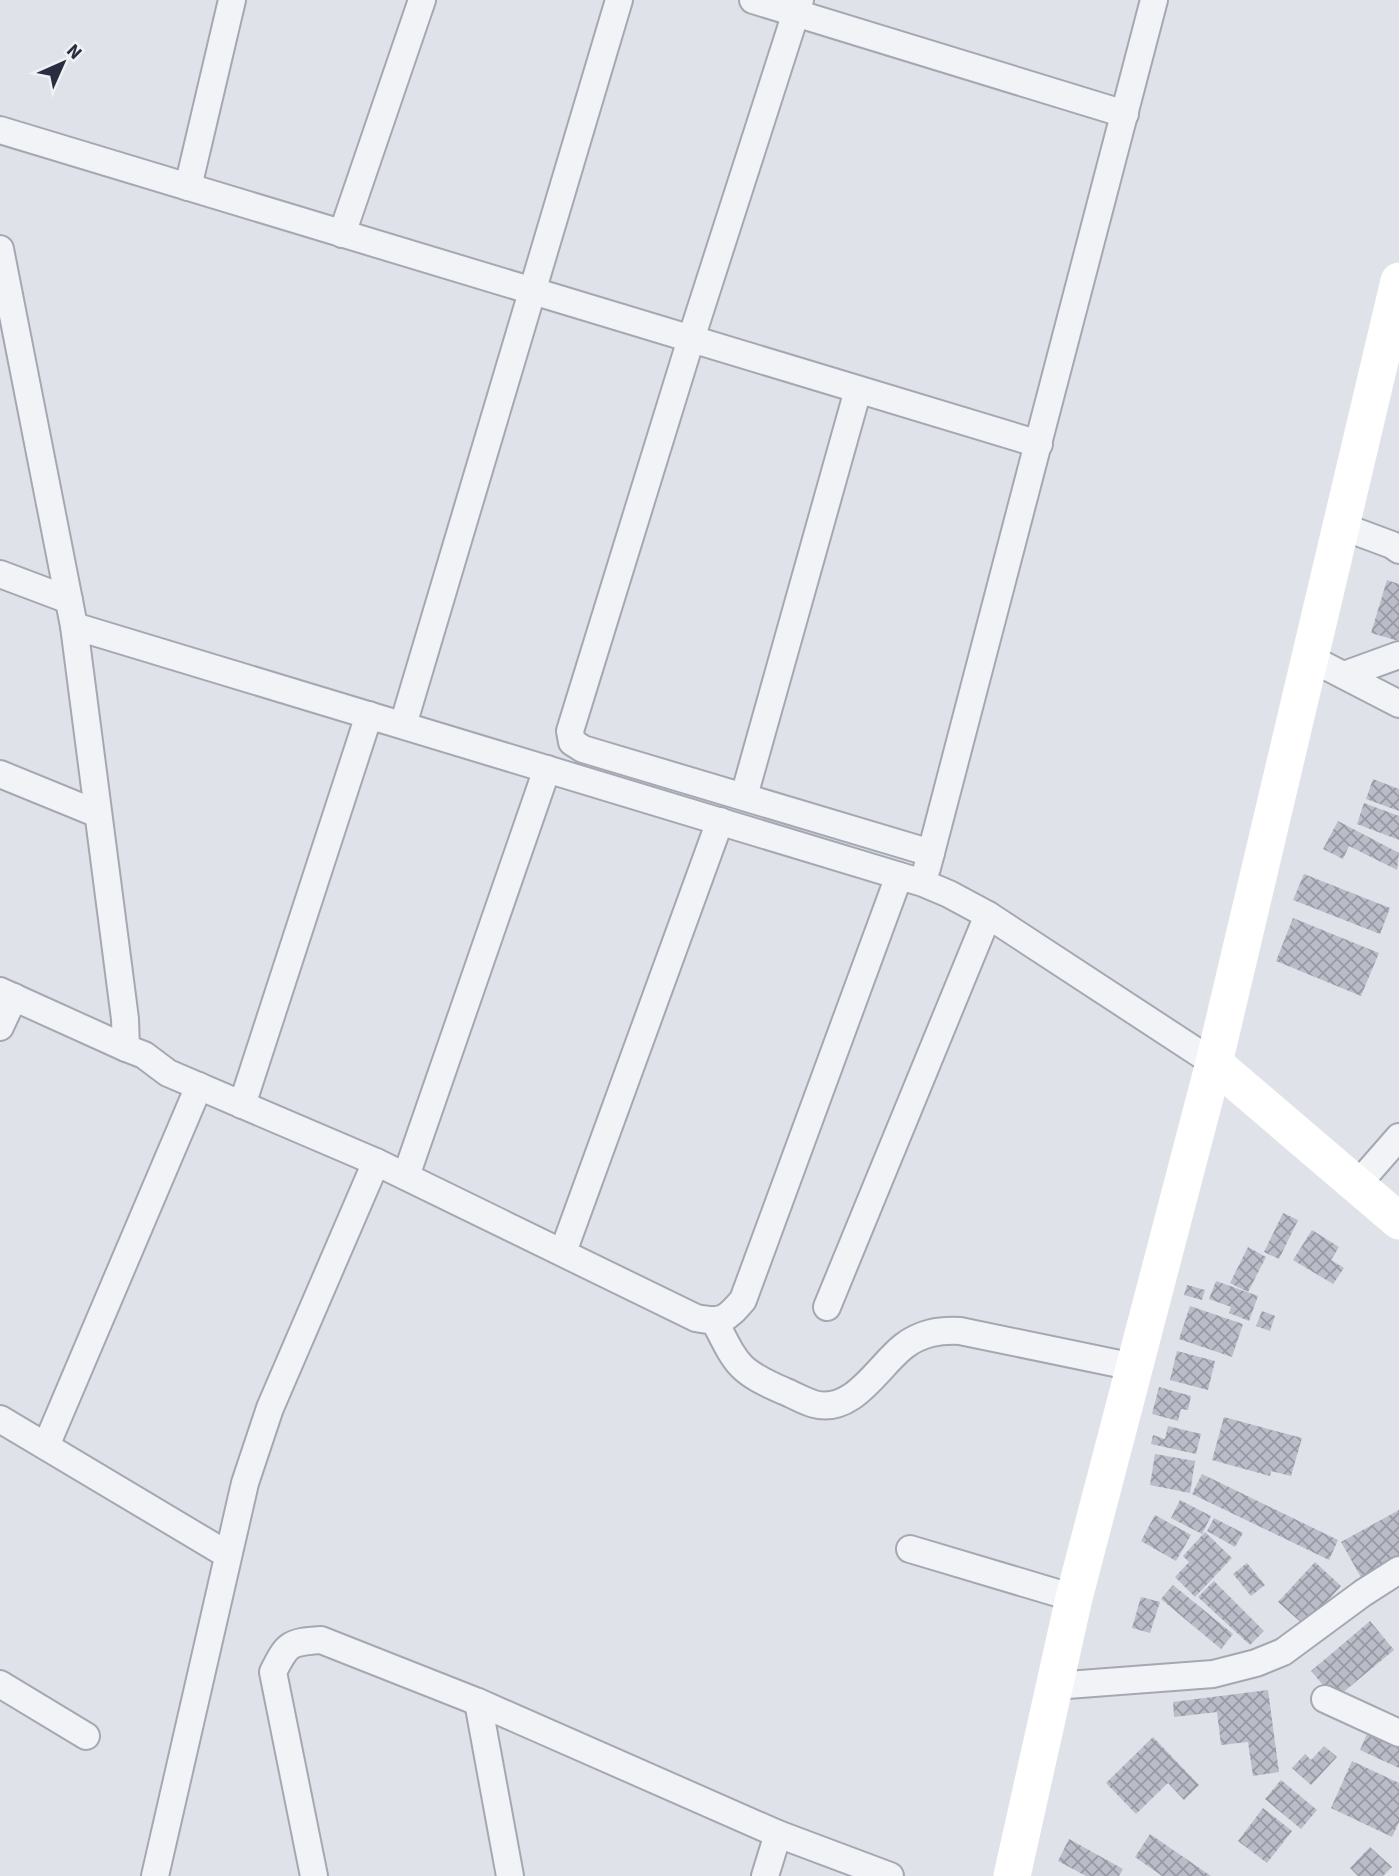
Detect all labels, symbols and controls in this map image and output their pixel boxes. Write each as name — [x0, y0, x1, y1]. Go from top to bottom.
north arrow — [28, 28, 98, 98]
text: N — [60, 38, 88, 66]

